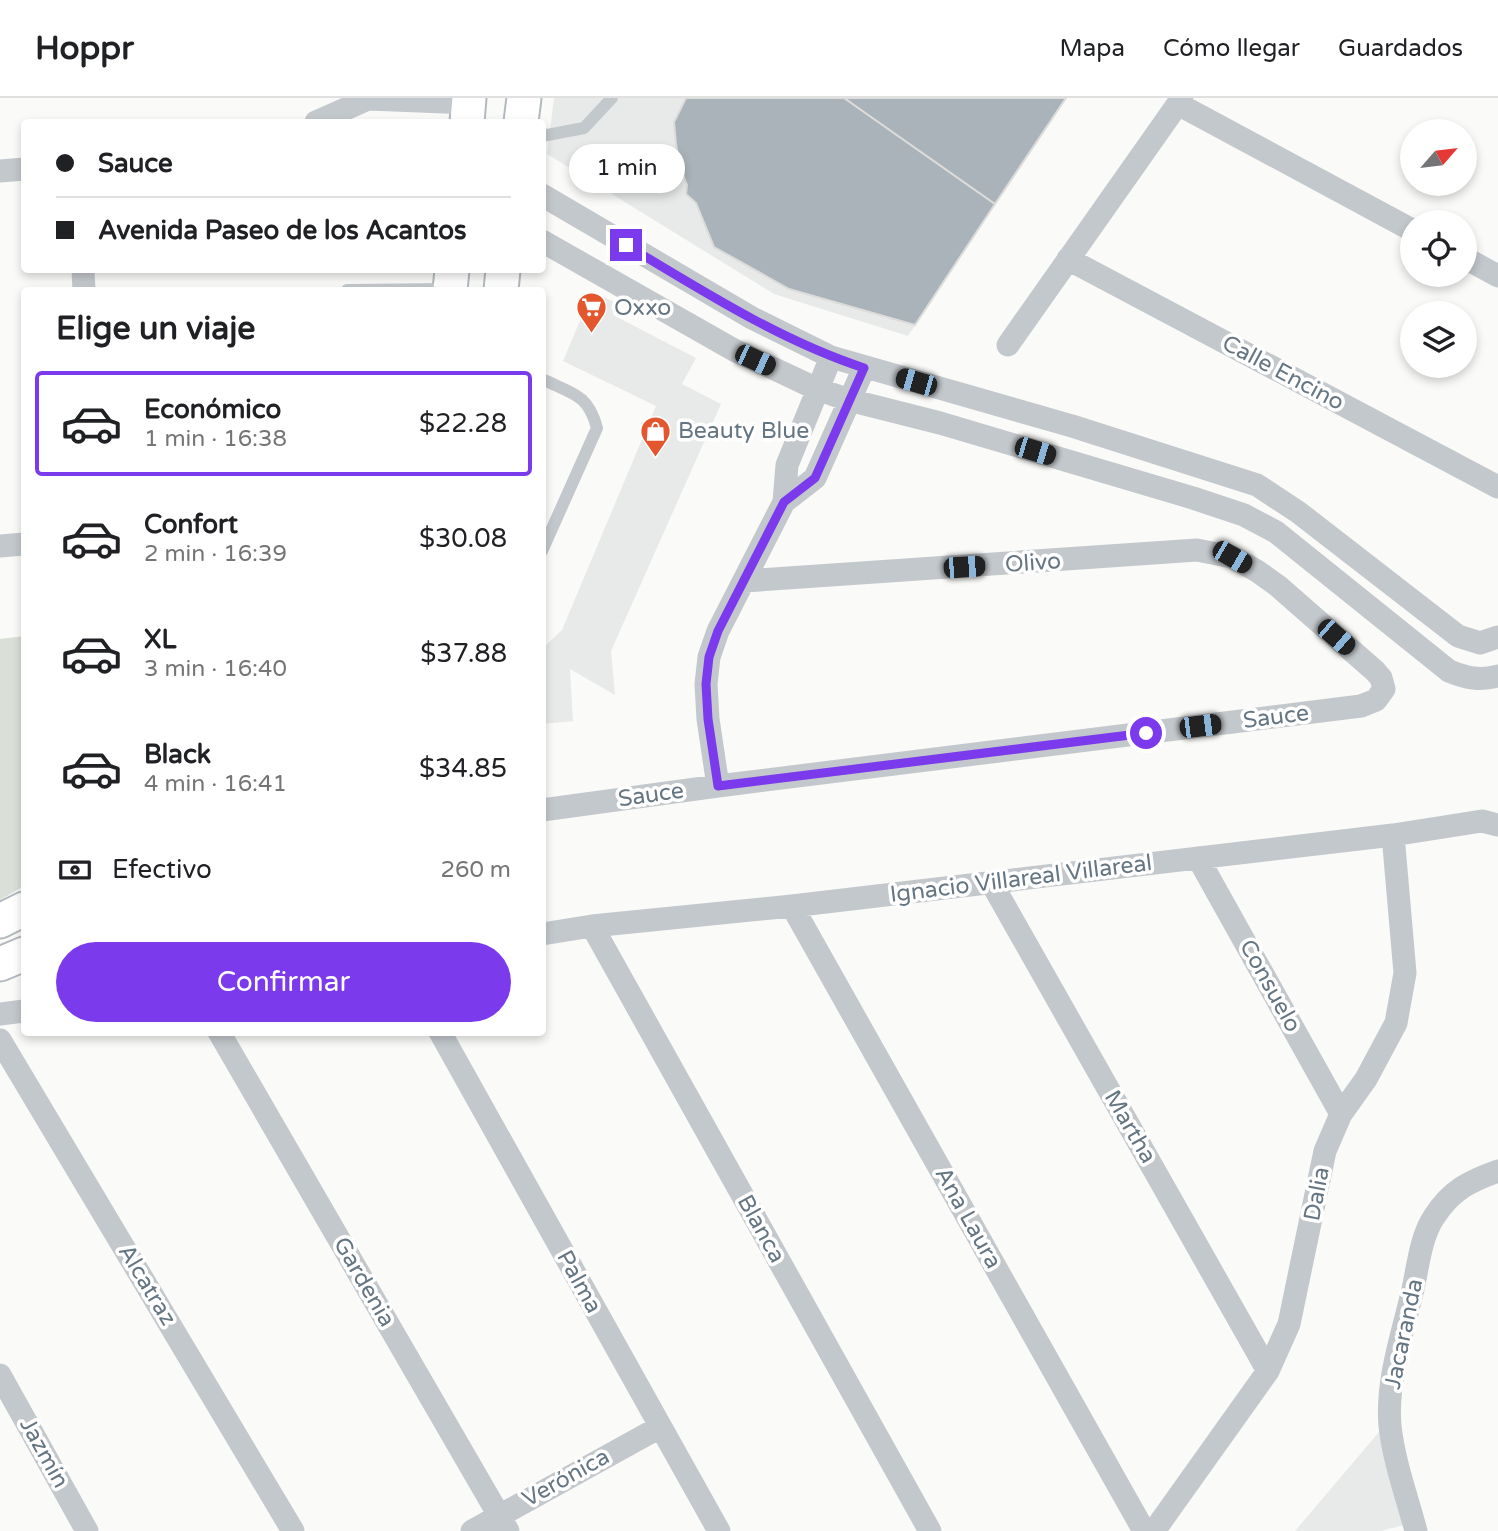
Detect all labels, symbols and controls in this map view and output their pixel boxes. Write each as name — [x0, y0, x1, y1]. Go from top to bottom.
text: Hoppr — [35, 29, 134, 68]
text: Mapa — [1060, 34, 1125, 63]
text: Cómo llegar — [1163, 34, 1300, 63]
text: Guardados — [1338, 34, 1463, 63]
north arrow — [1400, 119, 1477, 196]
map controls — [1400, 119, 1477, 378]
callout: 1 min — [568, 144, 684, 192]
text: Sauce — [98, 148, 173, 179]
text: 1 min — [596, 154, 658, 182]
button: locate — [1400, 210, 1477, 287]
text: Avenida Paseo de los Acantos — [98, 215, 467, 246]
route end — [610, 229, 642, 261]
supermarket icon: Oxxo — [574, 291, 608, 335]
place label: Oxxo — [614, 294, 671, 322]
button: layers — [1400, 301, 1477, 378]
text: Elige un viaje — [56, 310, 255, 348]
street label: Calle Encino — [1217, 329, 1349, 417]
car — [732, 342, 779, 378]
car — [893, 366, 940, 398]
icon: car — [60, 392, 123, 455]
text: Económico — [144, 394, 281, 425]
text: $22.28 — [419, 408, 507, 439]
shop icon: Beauty Blue — [638, 414, 672, 458]
place label: Beauty Blue — [678, 417, 809, 445]
text: 1 min · 16:38 — [144, 425, 287, 453]
car — [1012, 435, 1059, 467]
icon: car — [60, 507, 123, 570]
text: Confort — [144, 509, 238, 540]
text: $30.08 — [419, 523, 507, 554]
car — [1209, 537, 1256, 577]
text: 2 min · 16:39 — [144, 540, 287, 568]
street label: Olivo — [1004, 547, 1062, 579]
car — [943, 555, 986, 579]
car — [1314, 615, 1359, 659]
icon: car — [60, 622, 123, 685]
text: XL — [144, 624, 176, 655]
text: $37.88 — [420, 638, 507, 669]
text: 3 min · 16:40 — [144, 655, 287, 683]
street label: Sauce — [1241, 699, 1311, 735]
car — [1178, 713, 1223, 739]
route start — [1130, 717, 1162, 749]
icon: car — [60, 737, 123, 800]
text: Black — [144, 739, 211, 770]
text: $34.85 — [419, 753, 507, 784]
text: 4 min · 16:41 — [144, 770, 287, 798]
street label: Sauce — [616, 777, 686, 813]
street label: Ignacio Villareal Villareal — [888, 849, 1154, 909]
icon: cash — [56, 851, 94, 889]
text: Efectivo — [112, 854, 212, 885]
text: 260 m — [441, 856, 511, 884]
street label: Consuelo — [1233, 935, 1307, 1037]
button: Confirmar — [56, 942, 511, 1022]
street label: Martha — [1098, 1085, 1162, 1169]
street label: Ana Laura — [929, 1162, 1007, 1274]
street label: Dalia — [1298, 1165, 1336, 1223]
street label: Blanca — [731, 1190, 791, 1268]
street label: Gardenia — [327, 1232, 401, 1332]
street label: Alcatraz — [112, 1239, 182, 1331]
street label: Palma — [550, 1246, 608, 1318]
street label: Jacaranda — [1379, 1276, 1429, 1392]
street label: Jazmín — [13, 1413, 75, 1493]
street label: Verónica — [518, 1443, 614, 1513]

